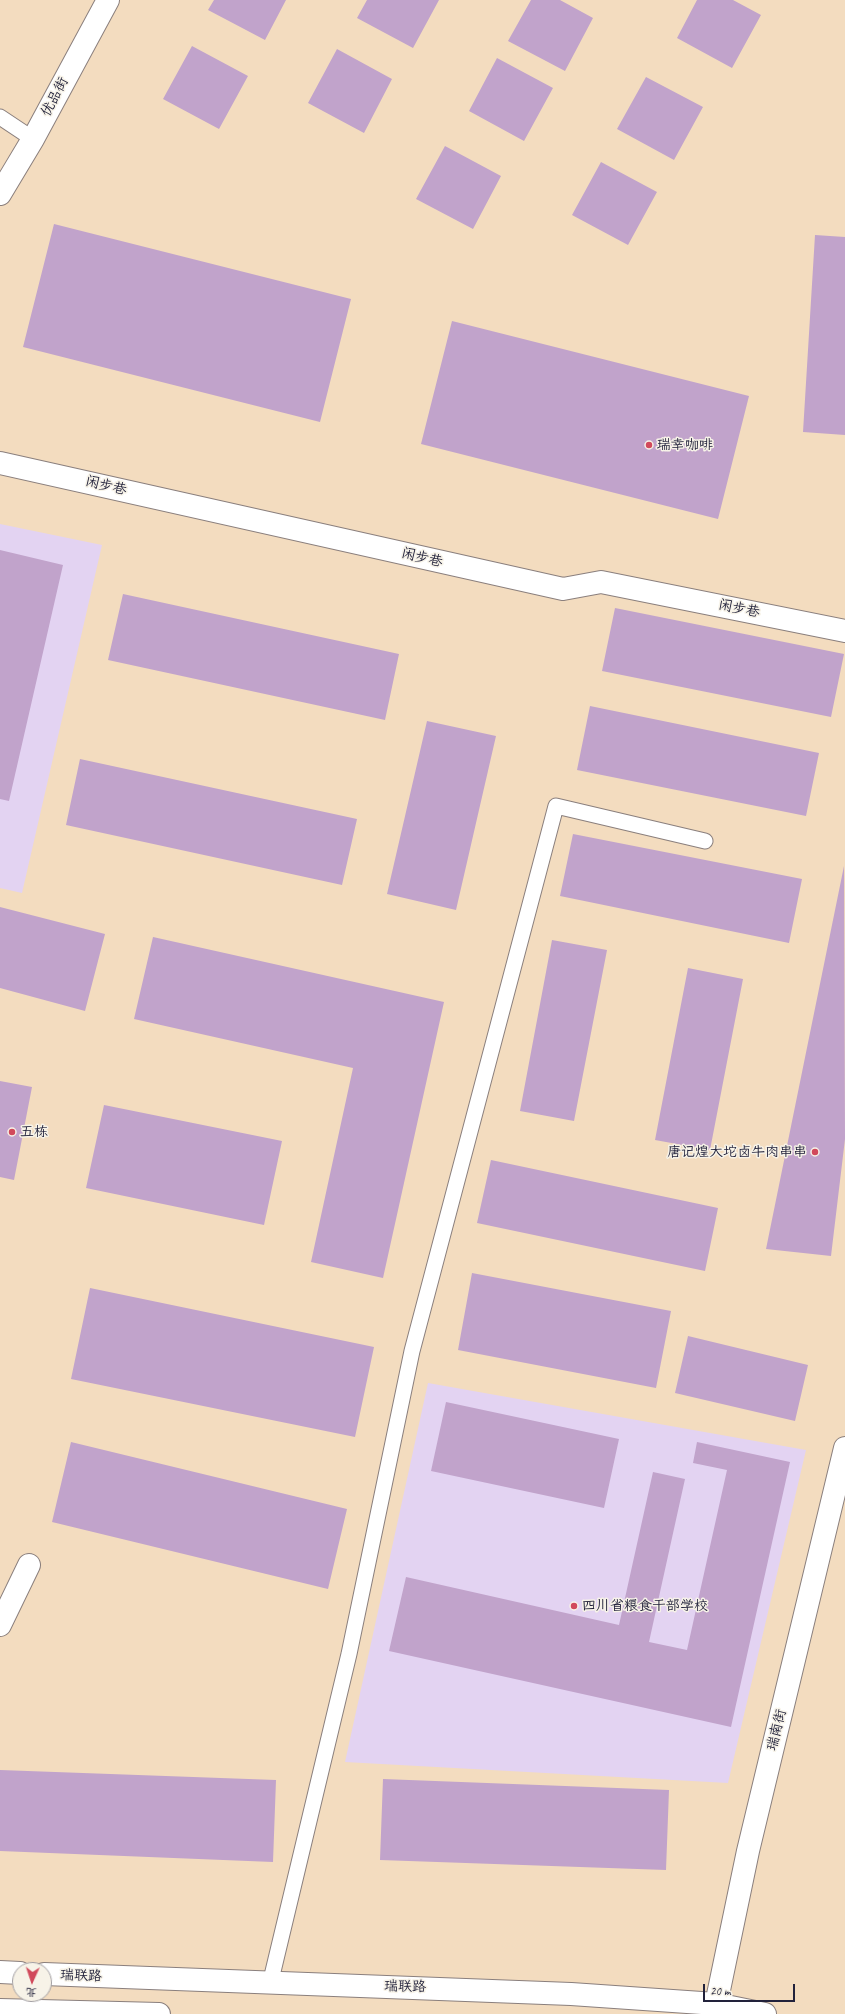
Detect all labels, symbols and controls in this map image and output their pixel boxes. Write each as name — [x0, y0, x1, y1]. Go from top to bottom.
street label: 优品街 — [38, 75, 72, 119]
place label: 瑞幸咖啡 — [657, 437, 713, 453]
marker: 瑞幸咖啡 — [644, 440, 654, 450]
street label: 闲步巷 — [84, 473, 128, 499]
street label: 闲步巷 — [400, 545, 444, 571]
street label: 闲步巷 — [717, 597, 761, 621]
place label: 五栋 — [20, 1124, 48, 1140]
marker: 五栋 — [7, 1127, 17, 1137]
place label: 唐记煌大坨卤牛肉串串 — [667, 1144, 807, 1160]
marker: 唐记煌大坨卤牛肉串串 — [810, 1147, 820, 1157]
place label: 四川省粮食干部学校 — [582, 1598, 708, 1614]
marker: 四川省粮食干部学校 — [569, 1601, 579, 1611]
street label: 瑞南街 — [764, 1708, 790, 1752]
north arrow — [12, 1962, 52, 2002]
street label: 瑞联路 — [60, 1967, 102, 1985]
scale bar — [705, 1976, 797, 2002]
street label: 瑞联路 — [384, 1978, 426, 1996]
text: 20 m — [710, 1983, 730, 1999]
text: 北 — [26, 1986, 37, 2000]

